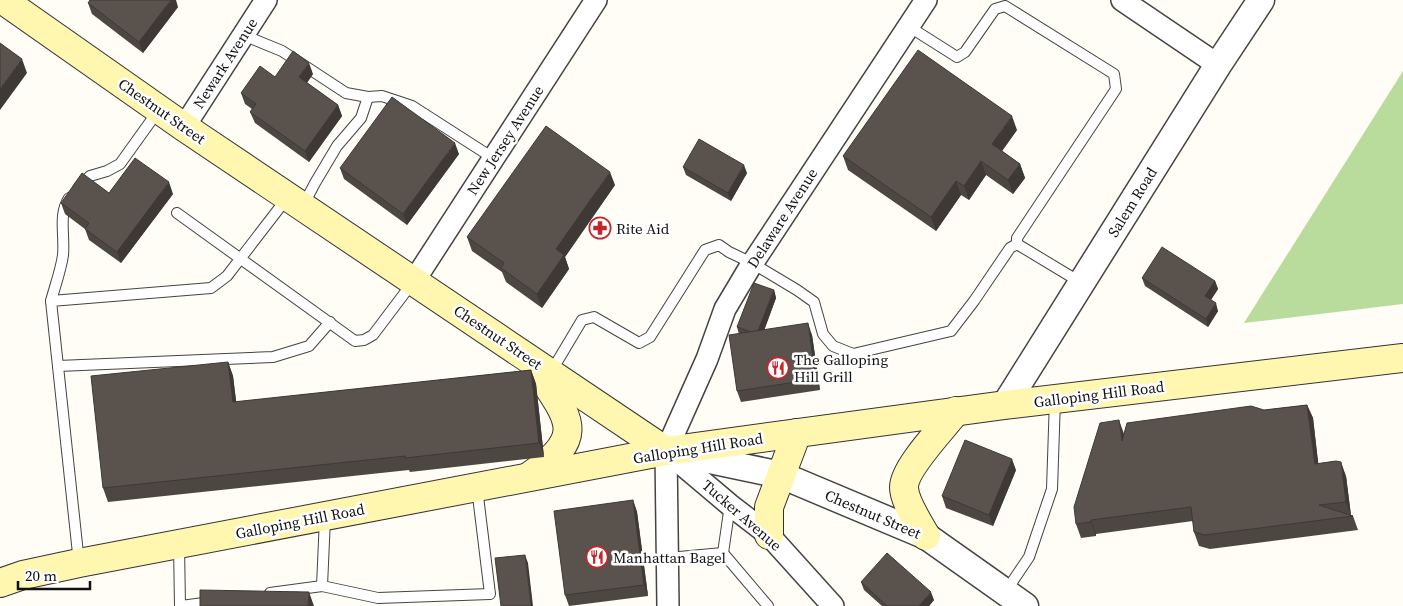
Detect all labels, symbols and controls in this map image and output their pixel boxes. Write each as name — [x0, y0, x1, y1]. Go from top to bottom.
street label: Newark Avenue — [188, 13, 262, 112]
street label: Chestnut Street — [114, 73, 210, 149]
street label: New Jersey Avenue — [462, 81, 549, 199]
street label: Salem Road — [1102, 163, 1162, 241]
street label: Delaware Avenue — [742, 164, 822, 272]
pharmacy icon: Rite Aid — [588, 216, 612, 240]
place label: Rite Aid — [616, 218, 670, 239]
street label: Chestnut Street — [450, 300, 546, 374]
place label: The Galloping Hill Grill — [794, 349, 888, 387]
restaurant icon: The Galloping Hill Grill — [766, 356, 790, 380]
street label: Galloping Hill Road — [1033, 376, 1166, 412]
street label: Galloping Hill Road — [632, 427, 765, 469]
street label: Tucker Avenue — [698, 475, 787, 556]
street label: Chestnut Street — [822, 484, 924, 544]
street label: Galloping Hill Road — [234, 498, 367, 544]
restaurant icon: Manhattan Bagel — [585, 545, 609, 569]
place label: Manhattan Bagel — [613, 547, 727, 568]
scale bar — [18, 558, 90, 590]
text: 20 m — [25, 565, 57, 586]

